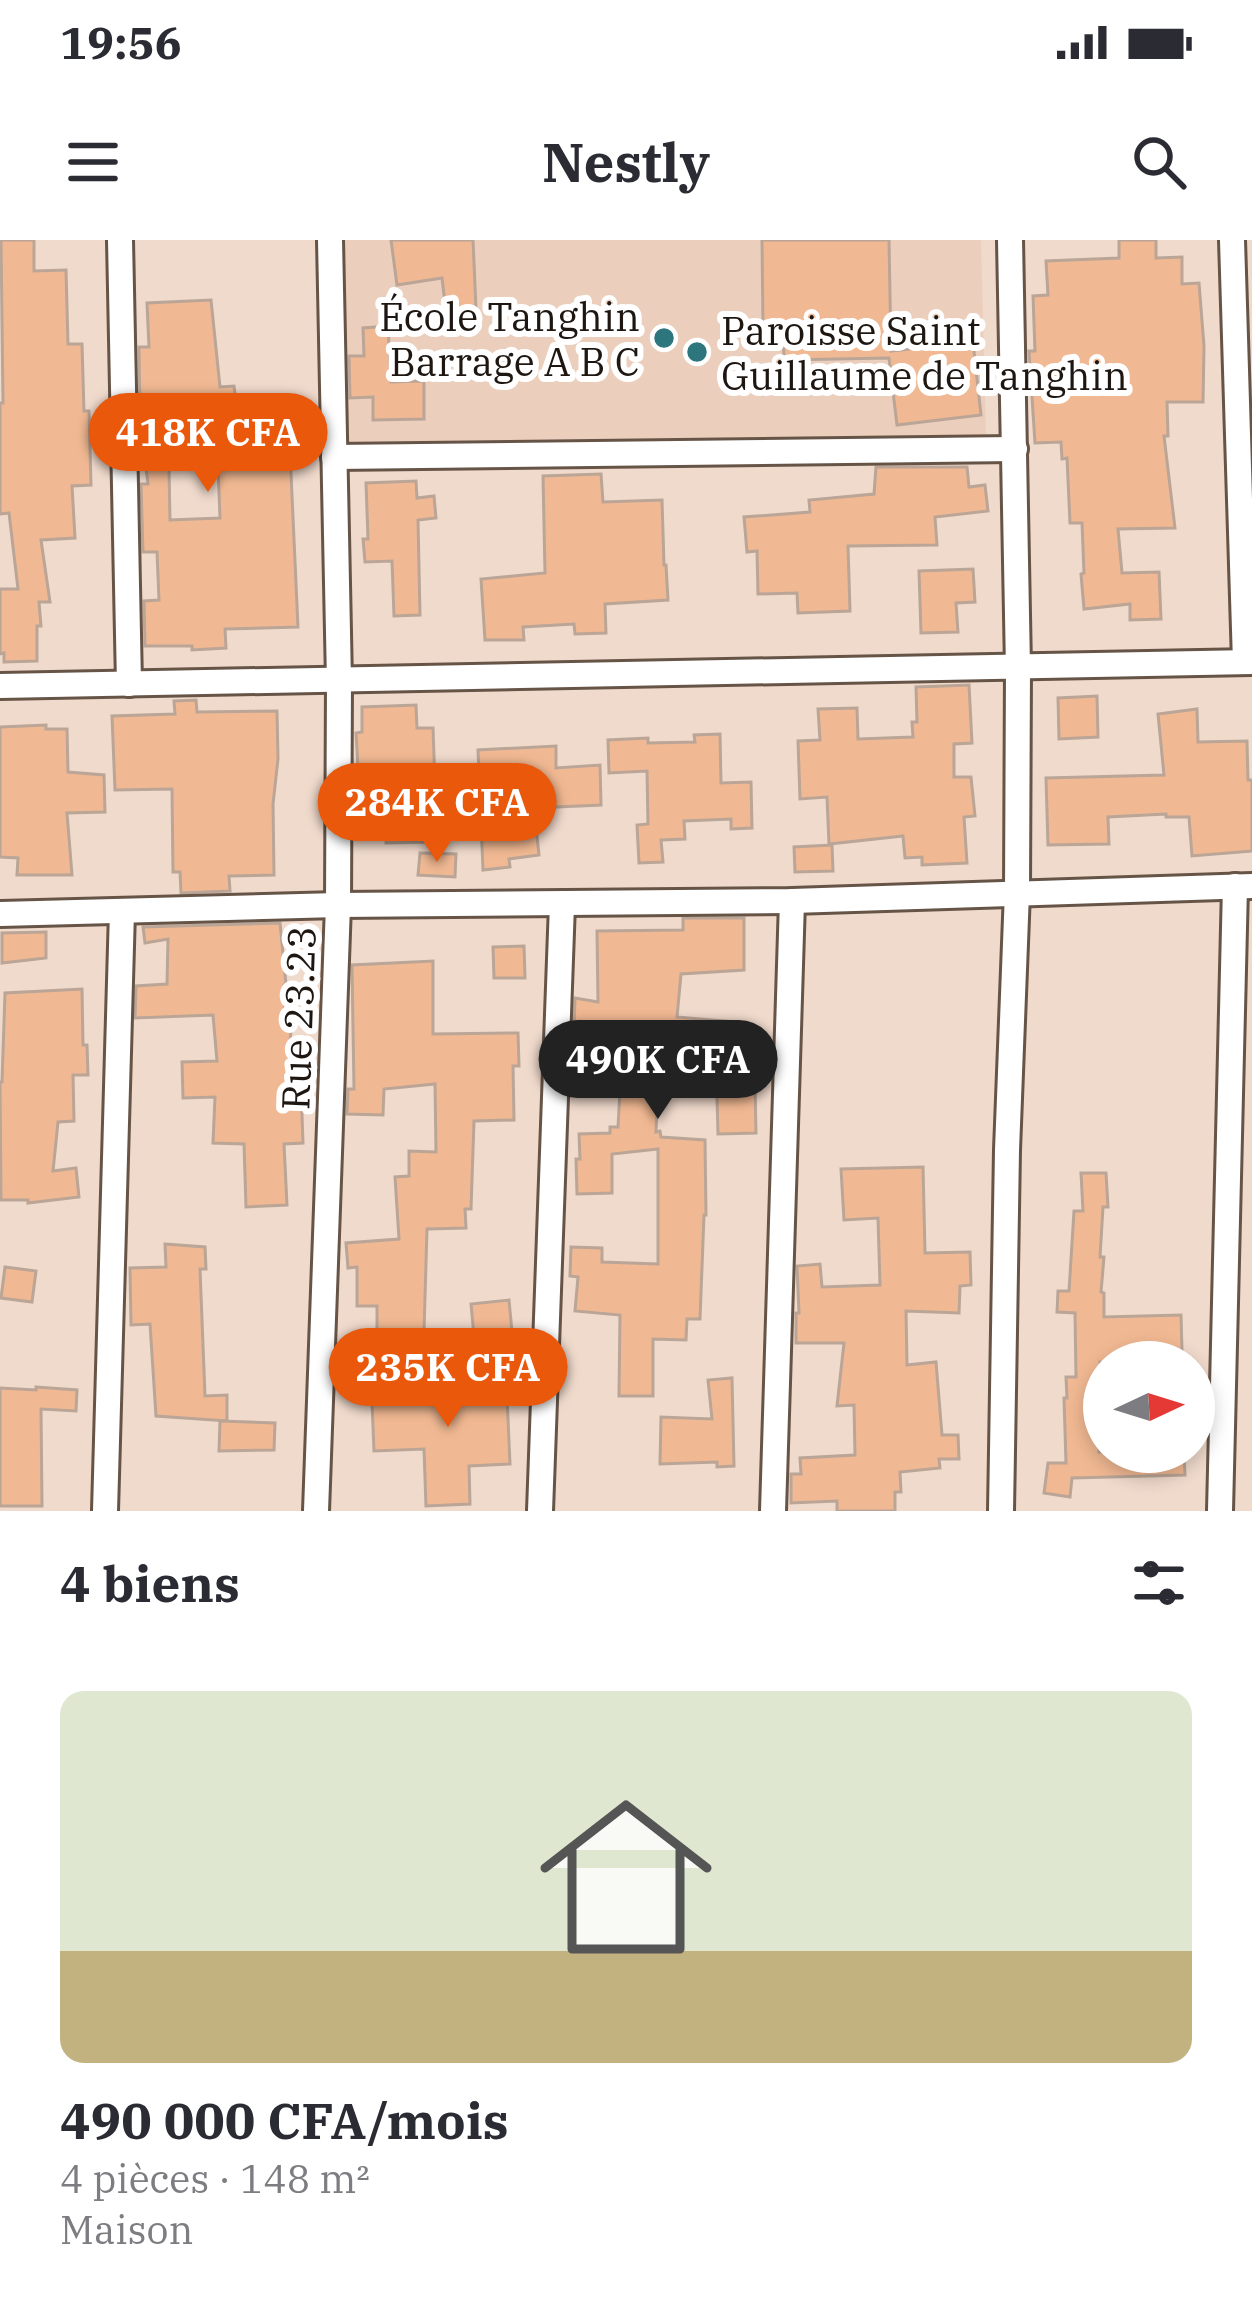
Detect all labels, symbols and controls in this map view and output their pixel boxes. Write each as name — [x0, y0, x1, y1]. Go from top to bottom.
text: 19:56 — [60, 13, 182, 71]
text: Nestly — [542, 127, 710, 197]
icon: menu — [60, 129, 126, 195]
icon: search — [1126, 129, 1192, 195]
place label: École Tanghin Barrage A B C — [379, 291, 640, 387]
place label: Paroisse Saint Guillaume de Tanghin — [721, 305, 1128, 401]
marker: École Tanghin Barrage A B C — [651, 325, 677, 351]
marker: Paroisse Saint Guillaume de Tanghin — [684, 339, 710, 365]
pin: 418K CFA — [84, 393, 332, 495]
text: 418K CFA — [116, 406, 300, 457]
pin: 284K CFA — [313, 763, 561, 865]
text: 284K CFA — [345, 776, 529, 827]
street label: Rue 23.23 — [269, 925, 327, 1111]
pin: 490K CFA — [534, 1020, 782, 1122]
text: 490K CFA — [566, 1033, 750, 1084]
pin: 235K CFA — [324, 1328, 572, 1430]
text: 235K CFA — [356, 1341, 540, 1392]
north arrow — [1083, 1341, 1215, 1473]
map controls — [1083, 1341, 1215, 1473]
text: 4 biens — [60, 1550, 240, 1616]
icon: filters — [1126, 1550, 1192, 1616]
icon: home — [518, 1769, 734, 1985]
text: 490 000 CFA/mois — [60, 2087, 509, 2153]
text: 4 pièces · 148 m² — [60, 2153, 370, 2204]
text: Maison — [60, 2204, 194, 2255]

